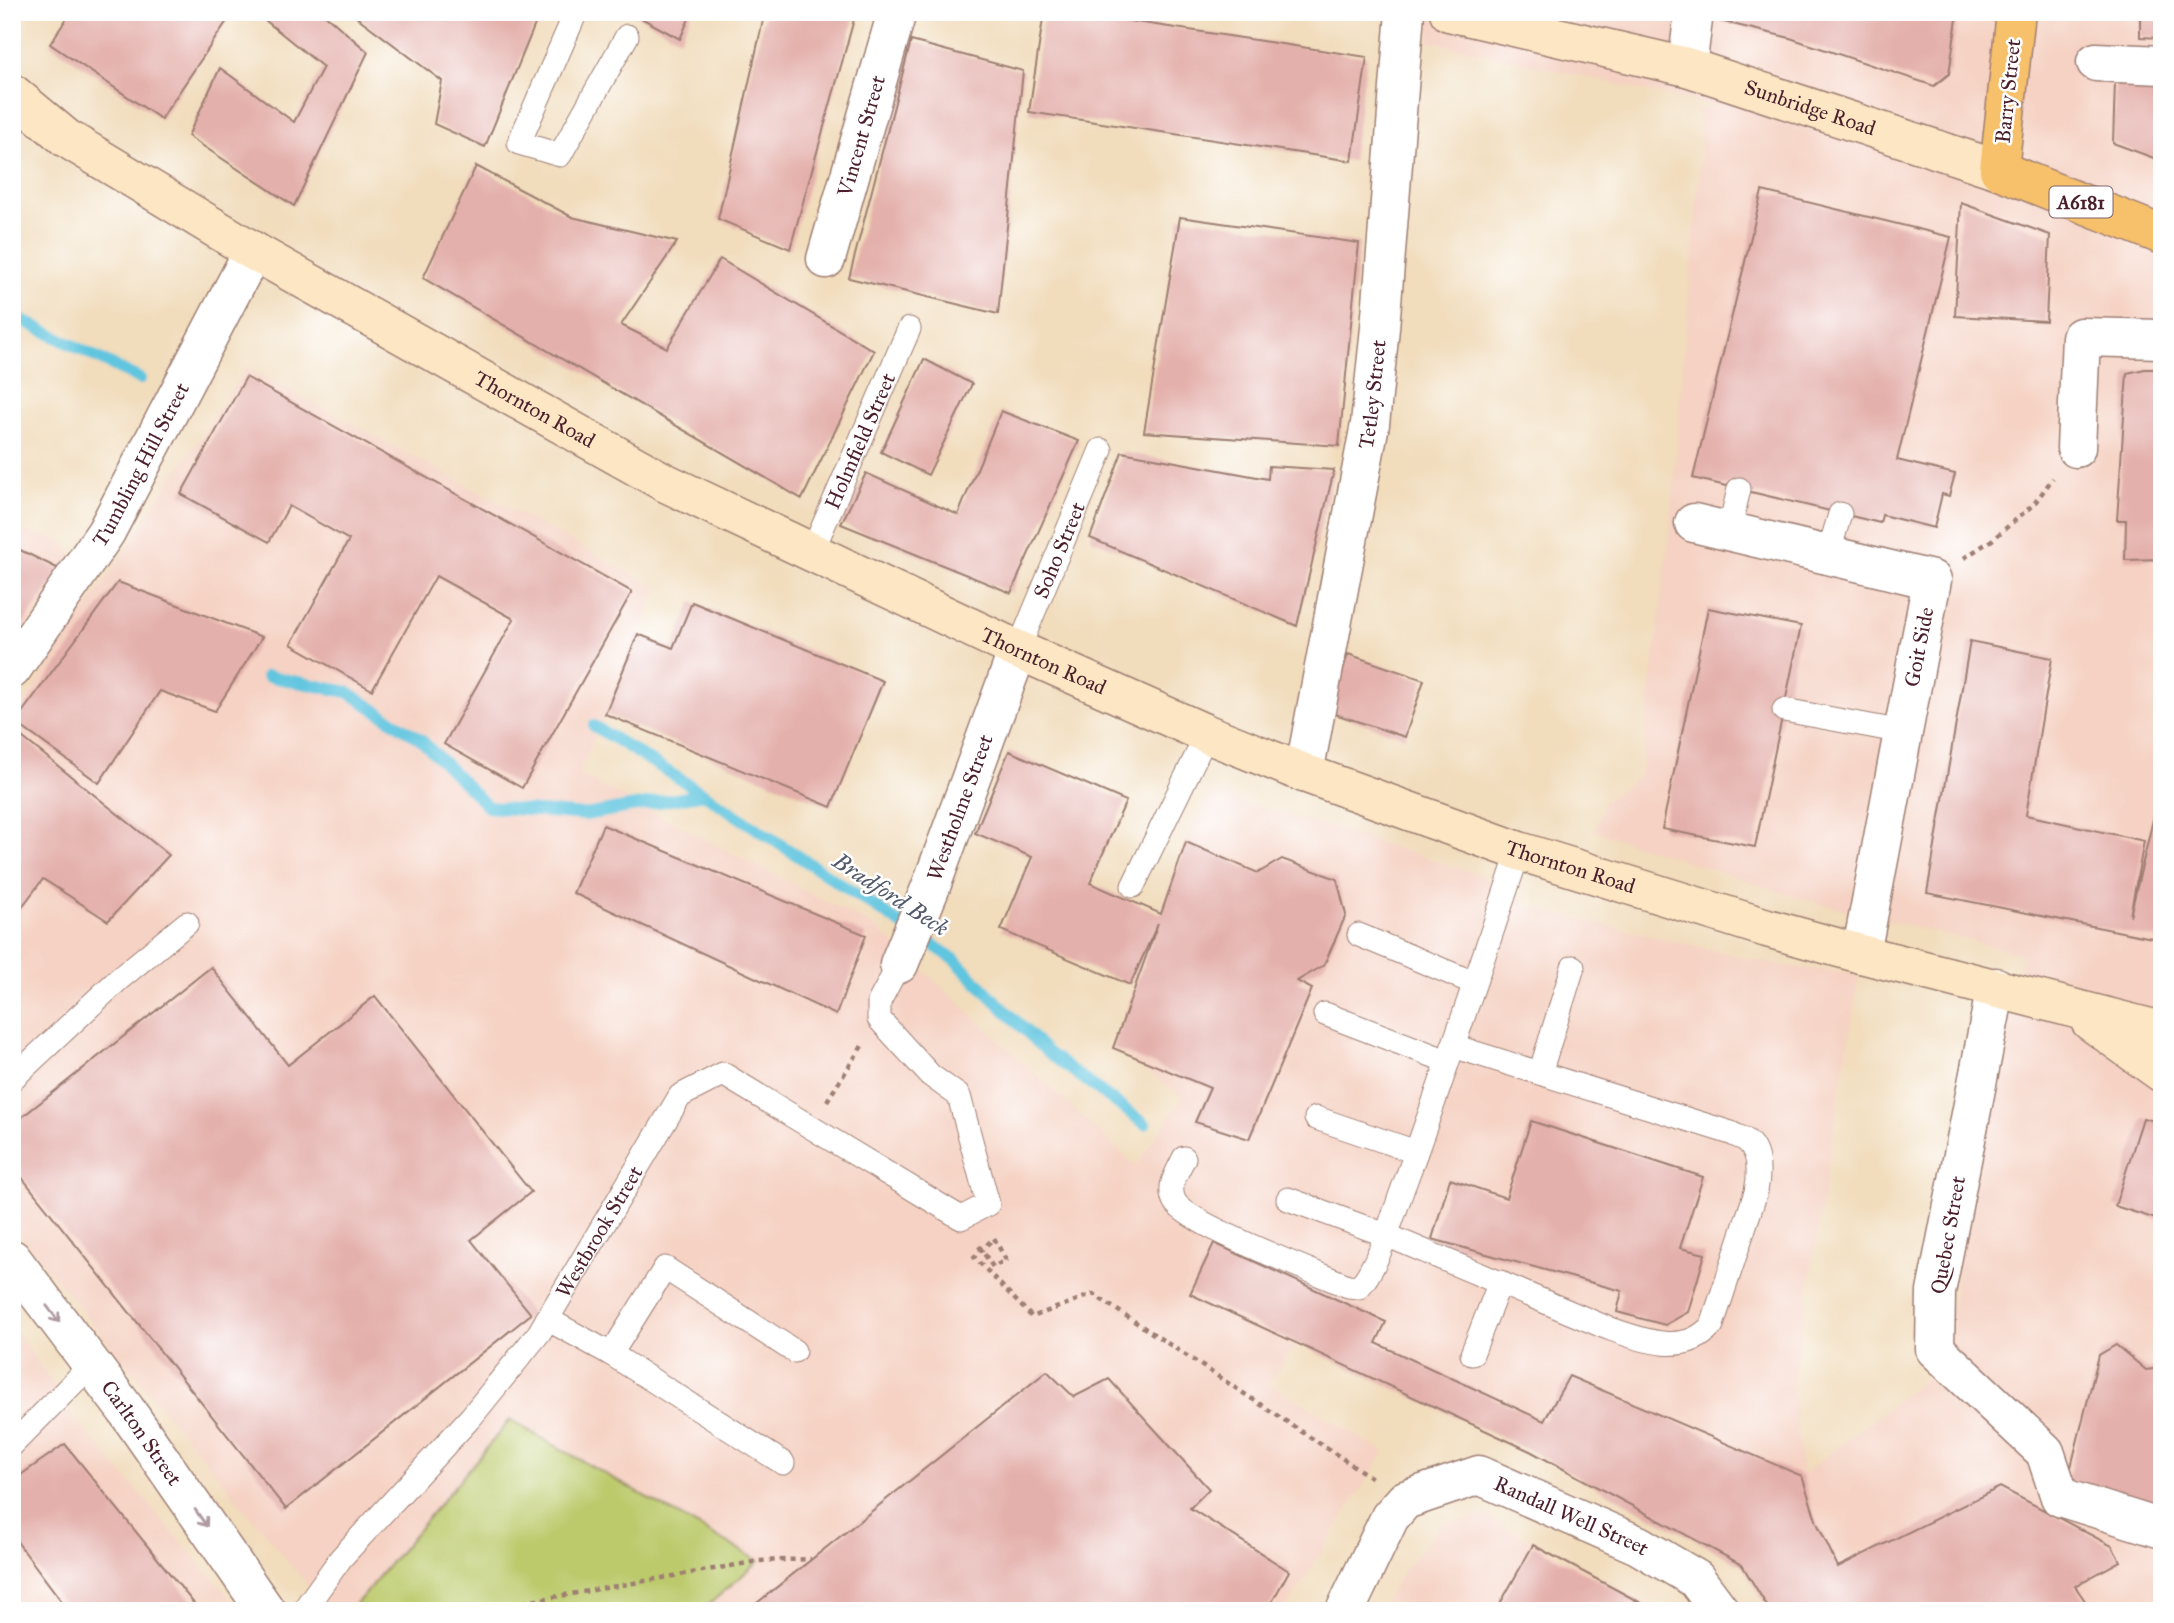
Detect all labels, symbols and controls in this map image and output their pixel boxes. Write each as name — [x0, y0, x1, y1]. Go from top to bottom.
street label: Barry Street — [1990, 37, 2026, 145]
street label: Vincent Street — [831, 72, 891, 201]
street label: Sunbridge Road — [1741, 74, 1880, 142]
road number: A6181 — [2050, 186, 2112, 218]
street label: Tetley Street — [1353, 338, 1392, 451]
street label: Thornton Road — [470, 365, 600, 454]
street label: Holmfield Street — [819, 369, 901, 513]
street label: Tumbling Hill Street — [87, 378, 195, 552]
street label: Soho Street — [1028, 498, 1091, 602]
street label: Goit Side — [1899, 605, 1940, 689]
street label: Thornton Road — [977, 621, 1111, 701]
street label: Westholme Street — [921, 730, 999, 884]
street label: Thornton Road — [1502, 834, 1639, 899]
water label: Bradford Beck — [827, 846, 954, 942]
street label: Westbrook Street — [550, 1161, 649, 1302]
street label: Quebec Street — [1925, 1173, 1971, 1296]
one-way arrow — [46, 1304, 60, 1323]
street label: Carlton Street — [95, 1375, 188, 1491]
street label: Randall Well Street — [1490, 1470, 1654, 1562]
one-way arrow — [194, 1508, 208, 1527]

